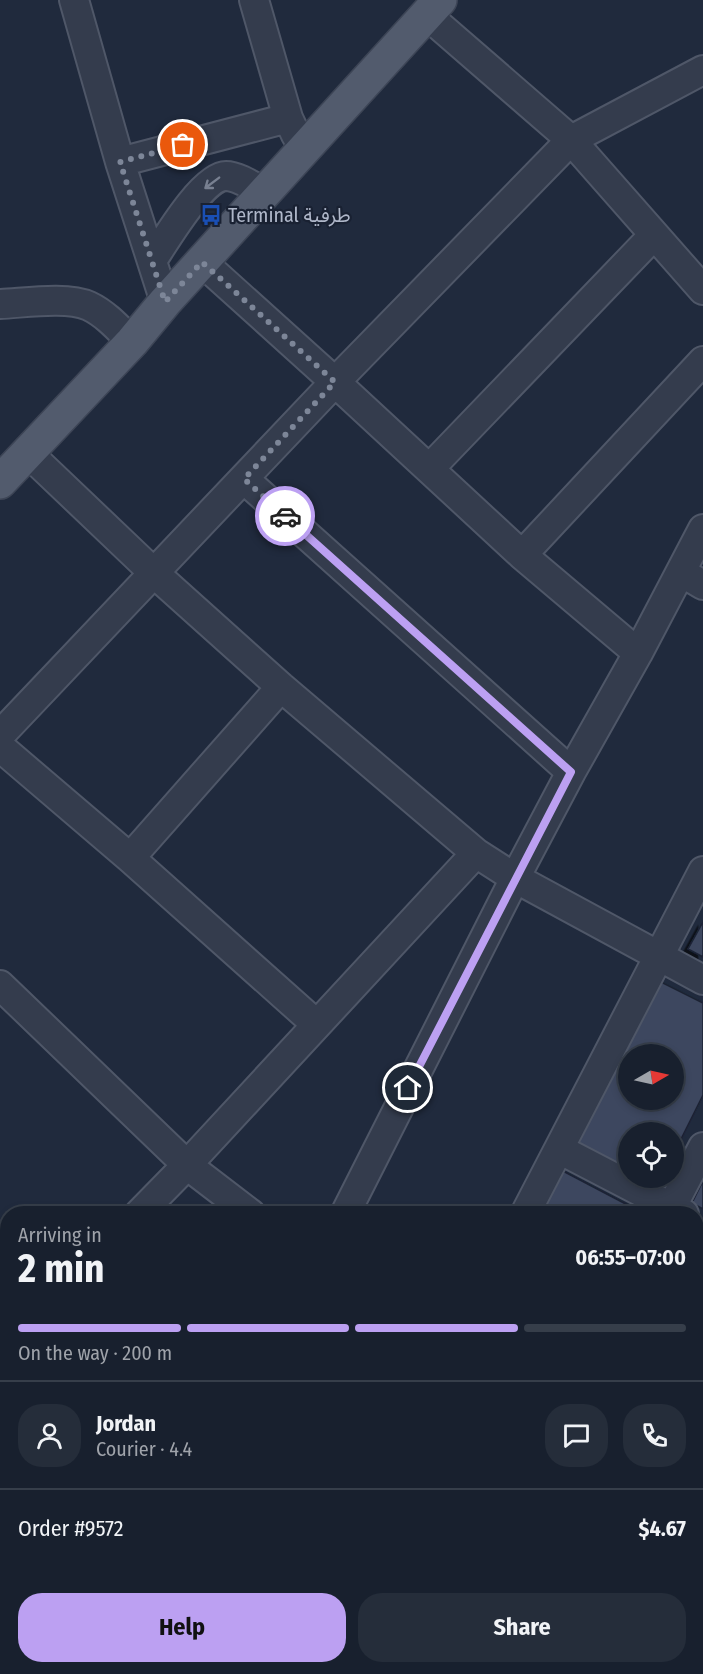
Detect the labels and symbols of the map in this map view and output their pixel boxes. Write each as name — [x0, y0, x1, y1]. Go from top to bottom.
pin — [157, 119, 208, 170]
one-way arrow — [205, 177, 221, 189]
bus stop icon: Terminal طرفية — [199, 203, 223, 227]
place label: Terminal طرفية — [228, 203, 351, 227]
courier — [255, 486, 315, 546]
north arrow — [618, 1044, 684, 1110]
pin — [382, 1062, 433, 1113]

